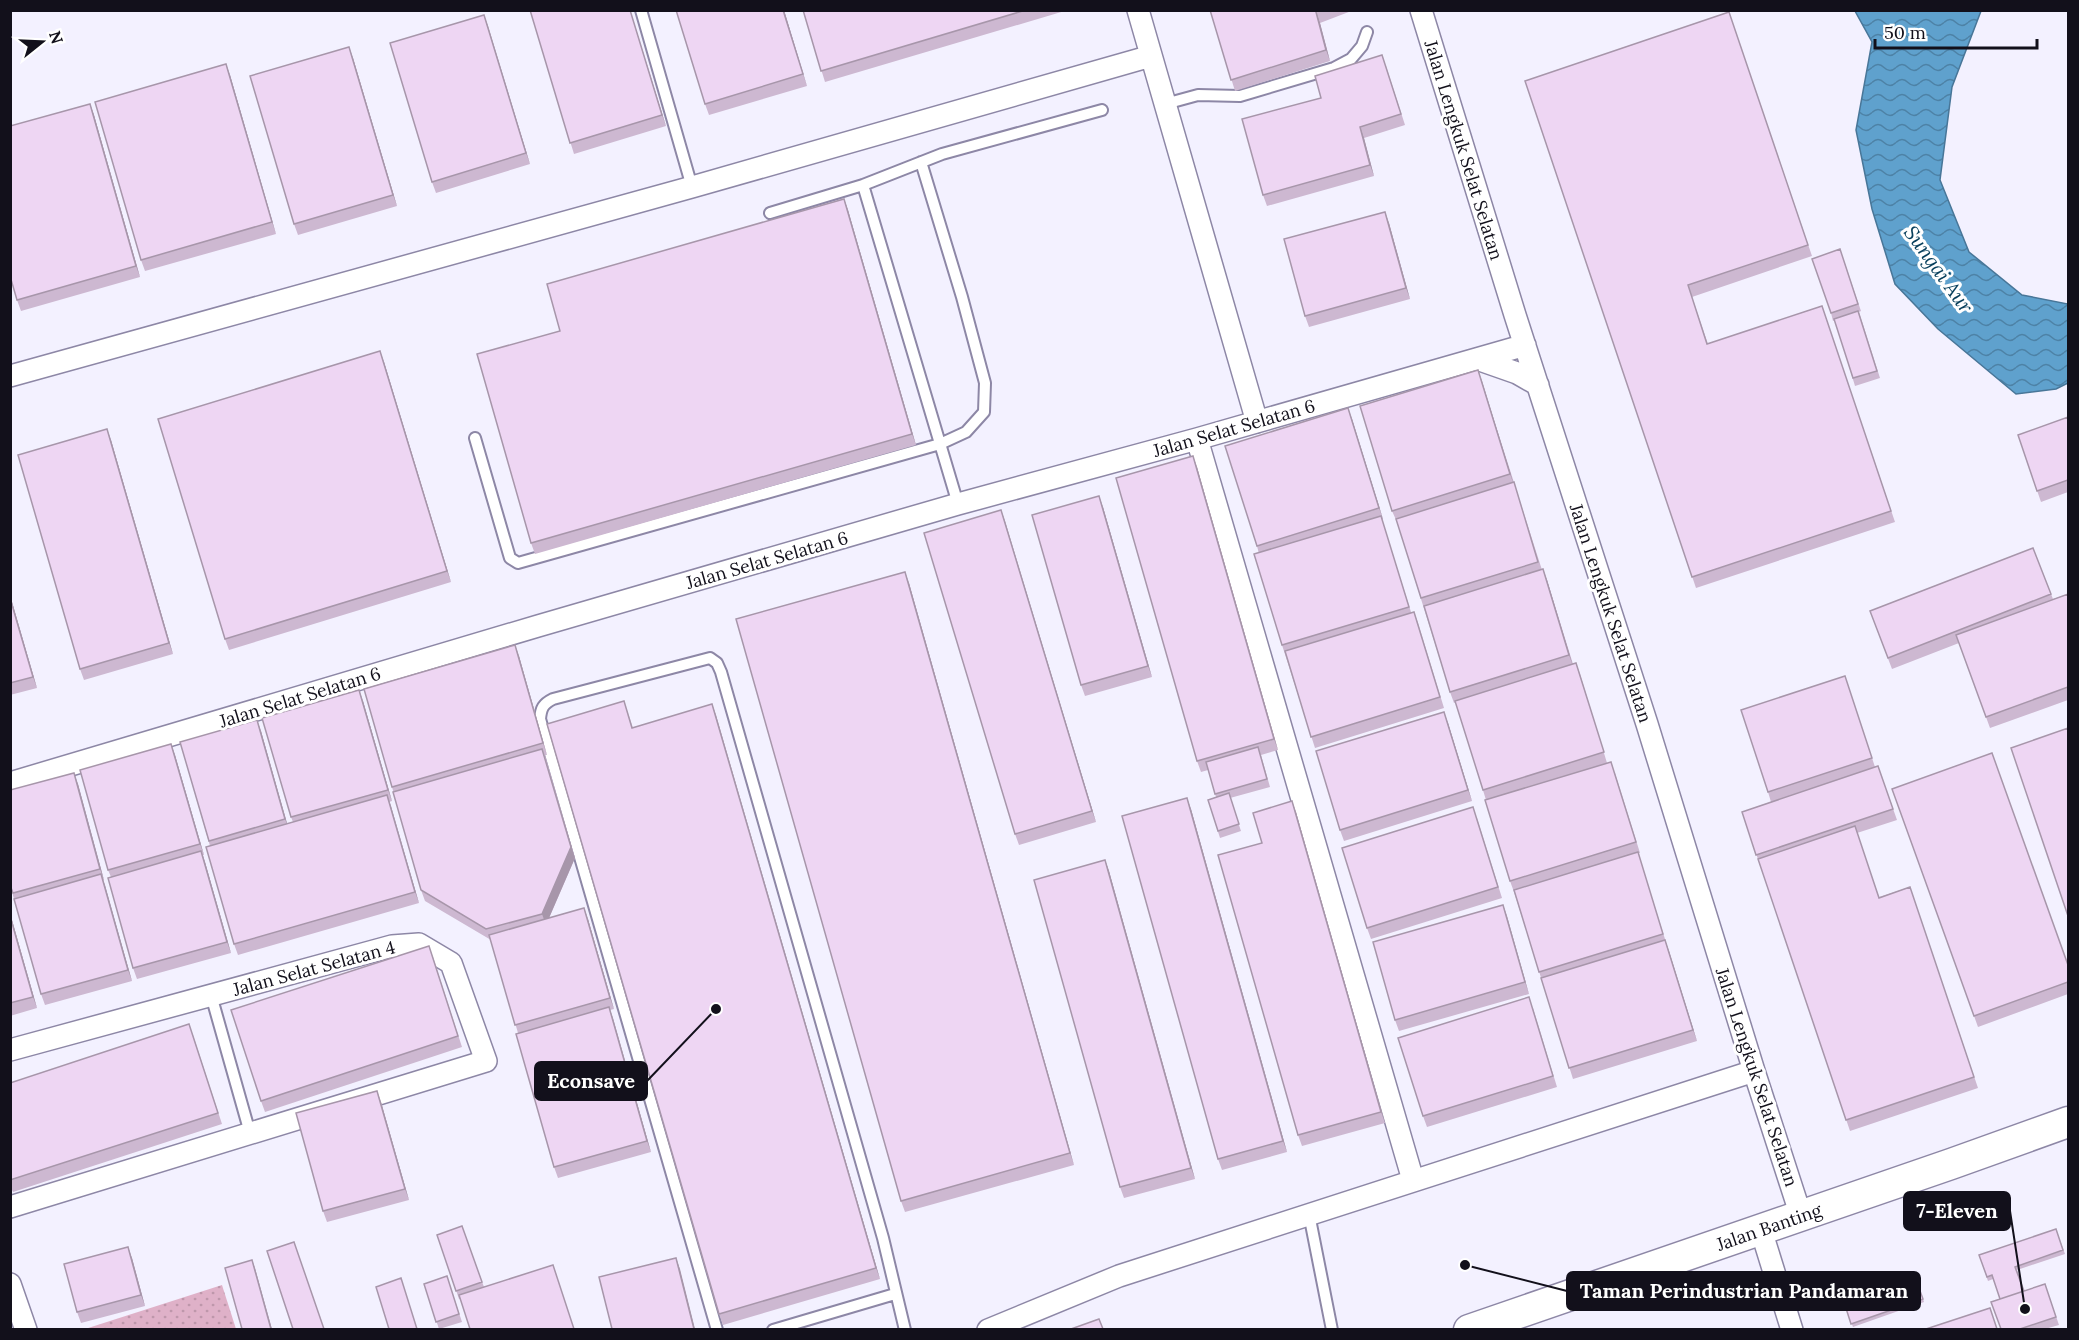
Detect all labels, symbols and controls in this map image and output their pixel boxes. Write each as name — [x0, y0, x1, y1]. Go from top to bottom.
north arrow — [12, 12, 72, 72]
scale bar — [1875, 12, 2037, 50]
text: 50 m — [1884, 21, 1926, 44]
text: N — [45, 28, 68, 46]
street label: Jalan Lengkuk Selat Selatan — [1419, 36, 1508, 263]
water label: Sungai Aur — [1899, 220, 1980, 318]
street label: Jalan Selat Selatan 6 — [1149, 394, 1318, 462]
street label: Jalan Lengkuk Selat Selatan — [1564, 500, 1657, 725]
street label: Jalan Selat Selatan 6 — [682, 526, 851, 594]
street label: Jalan Selat Selatan 6 — [216, 661, 384, 733]
street label: Jalan Selat Selatan 4 — [229, 935, 398, 1001]
street label: Jalan Lengkuk Selat Selatan — [1710, 964, 1803, 1189]
callout: Econsave — [535, 1062, 647, 1100]
text: Econsave — [547, 1068, 635, 1093]
callout: 7-Eleven — [1904, 1192, 2010, 1230]
street label: Jalan Banting — [1712, 1198, 1826, 1256]
text: 7-Eleven — [1916, 1198, 1998, 1223]
callout: Taman Perindustrian Pandamaran — [1567, 1272, 1920, 1310]
text: Taman Perindustrian Pandamaran — [1580, 1278, 1909, 1303]

